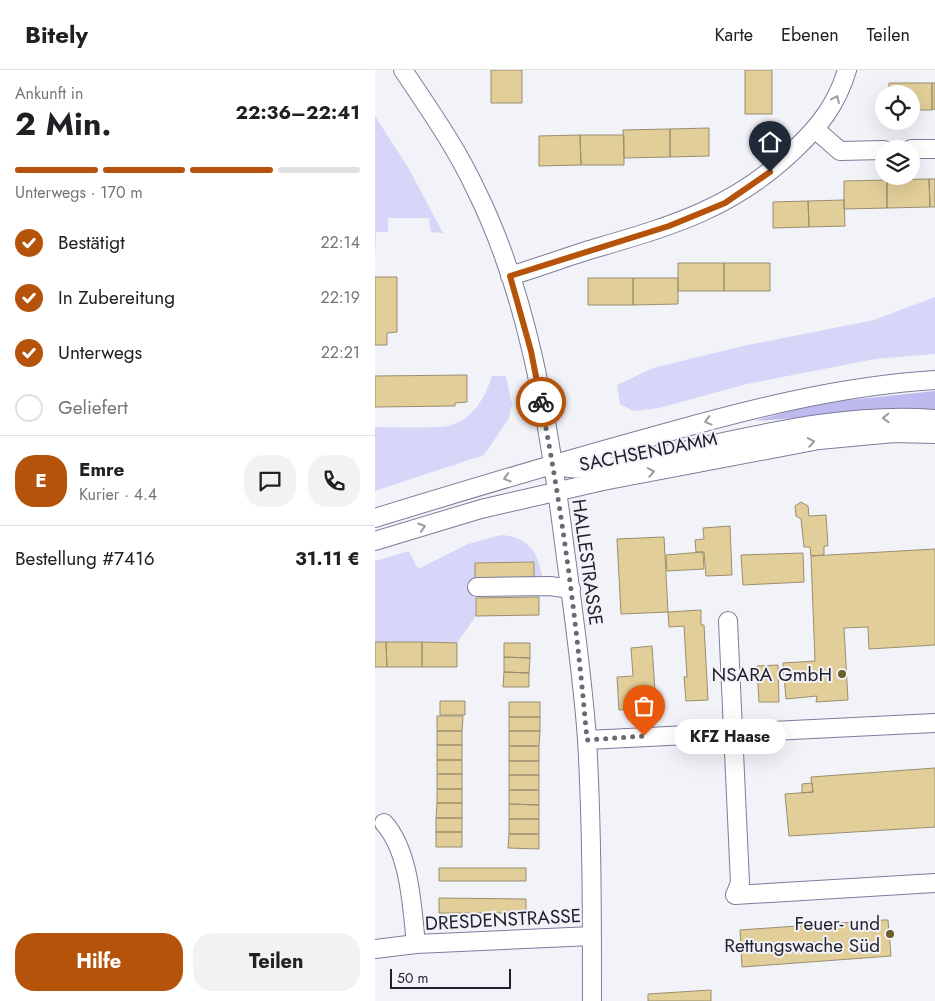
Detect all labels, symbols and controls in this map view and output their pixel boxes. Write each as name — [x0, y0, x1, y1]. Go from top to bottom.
text: Bitely — [25, 17, 88, 52]
text: Karte — [714, 22, 753, 48]
text: Ebenen — [781, 22, 839, 48]
text: Teilen — [867, 22, 910, 48]
text: Ankunft in — [15, 82, 83, 105]
map controls — [875, 85, 920, 185]
button: locate — [875, 85, 920, 130]
one-way arrow — [830, 95, 840, 104]
text: 22:36–22:41 — [236, 99, 360, 126]
text: 2 Min. — [15, 101, 112, 147]
pin — [749, 121, 791, 172]
icon: home — [756, 128, 784, 156]
button: layers — [875, 140, 920, 185]
text: Unterwegs · 170 m — [15, 181, 143, 204]
icon: check — [15, 229, 43, 257]
text: Bestätigt — [58, 229, 125, 256]
text: 22:14 — [320, 231, 360, 254]
icon: check — [15, 284, 43, 312]
text: In Zubereitung — [58, 284, 175, 311]
text: 22:19 — [321, 286, 360, 309]
icon: check — [15, 339, 43, 367]
text: Unterwegs — [58, 339, 142, 366]
text: 22:21 — [321, 341, 360, 364]
courier — [516, 377, 566, 427]
icon: bike — [527, 388, 555, 416]
text: Geliefert — [58, 394, 128, 421]
one-way arrow — [882, 413, 890, 423]
one-way arrow — [705, 415, 713, 425]
street label: SACHSENDAMM — [577, 425, 720, 478]
one-way arrow — [806, 437, 815, 448]
button: chat — [244, 455, 296, 507]
button: phone — [308, 455, 360, 507]
text: Emre — [79, 456, 124, 483]
text: E — [35, 467, 47, 494]
one-way arrow — [647, 467, 655, 477]
one-way arrow — [504, 472, 512, 482]
text: Kurier · 4.4 — [79, 483, 157, 506]
street label: HALLESTRASSE — [565, 497, 610, 627]
one-way arrow — [417, 523, 425, 533]
text: Bestellung #7416 — [15, 545, 155, 572]
text: 31.11 € — [295, 545, 360, 572]
place label: NSARA GmbH — [711, 661, 832, 688]
marker: NSARA GmbH — [836, 668, 848, 680]
pin — [623, 685, 665, 736]
icon: bag — [630, 692, 658, 720]
callout: KFZ Haase — [674, 718, 787, 754]
text: KFZ Haase — [690, 725, 770, 748]
street label: DRESDENSTRASSE — [424, 902, 582, 937]
place label: Feuer- und Rettungswache Süd — [724, 910, 880, 959]
marker: Feuer- und Rettungswache Süd — [884, 928, 896, 940]
button: Hilfe — [15, 933, 183, 991]
button: Teilen — [193, 933, 360, 991]
scale bar — [390, 966, 511, 989]
text: 50 m — [397, 968, 428, 988]

